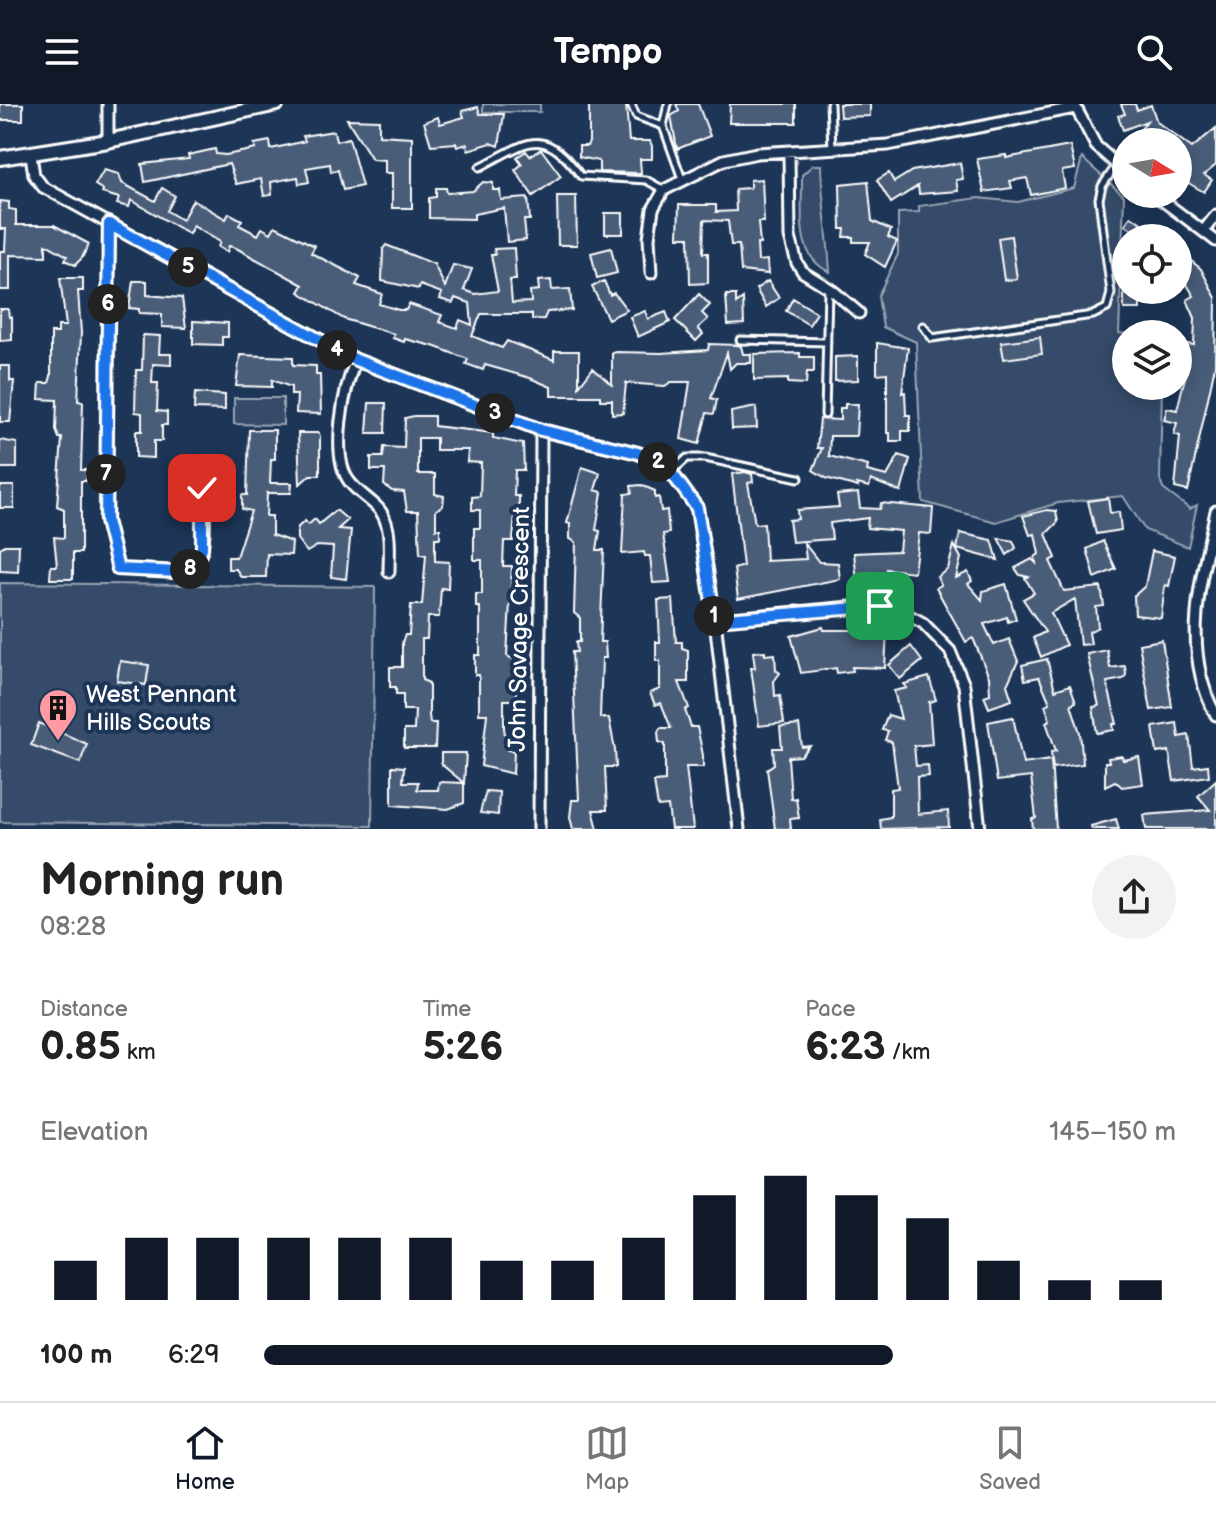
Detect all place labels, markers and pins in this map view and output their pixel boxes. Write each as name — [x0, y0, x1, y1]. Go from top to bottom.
pin: 5 — [168, 247, 208, 287]
pin: 6 — [88, 284, 128, 324]
pin: 4 — [317, 330, 357, 370]
pin: 3 — [475, 393, 515, 433]
pin: 2 — [638, 442, 678, 482]
pin: 7 — [86, 454, 126, 494]
pin — [168, 454, 236, 522]
pin: 8 — [170, 549, 210, 589]
pin — [846, 572, 914, 640]
pin: 1 — [694, 596, 734, 636]
place label: West Pennant Hills Scouts — [86, 680, 237, 737]
building icon: West Pennant Hills Scouts — [37, 687, 79, 742]

